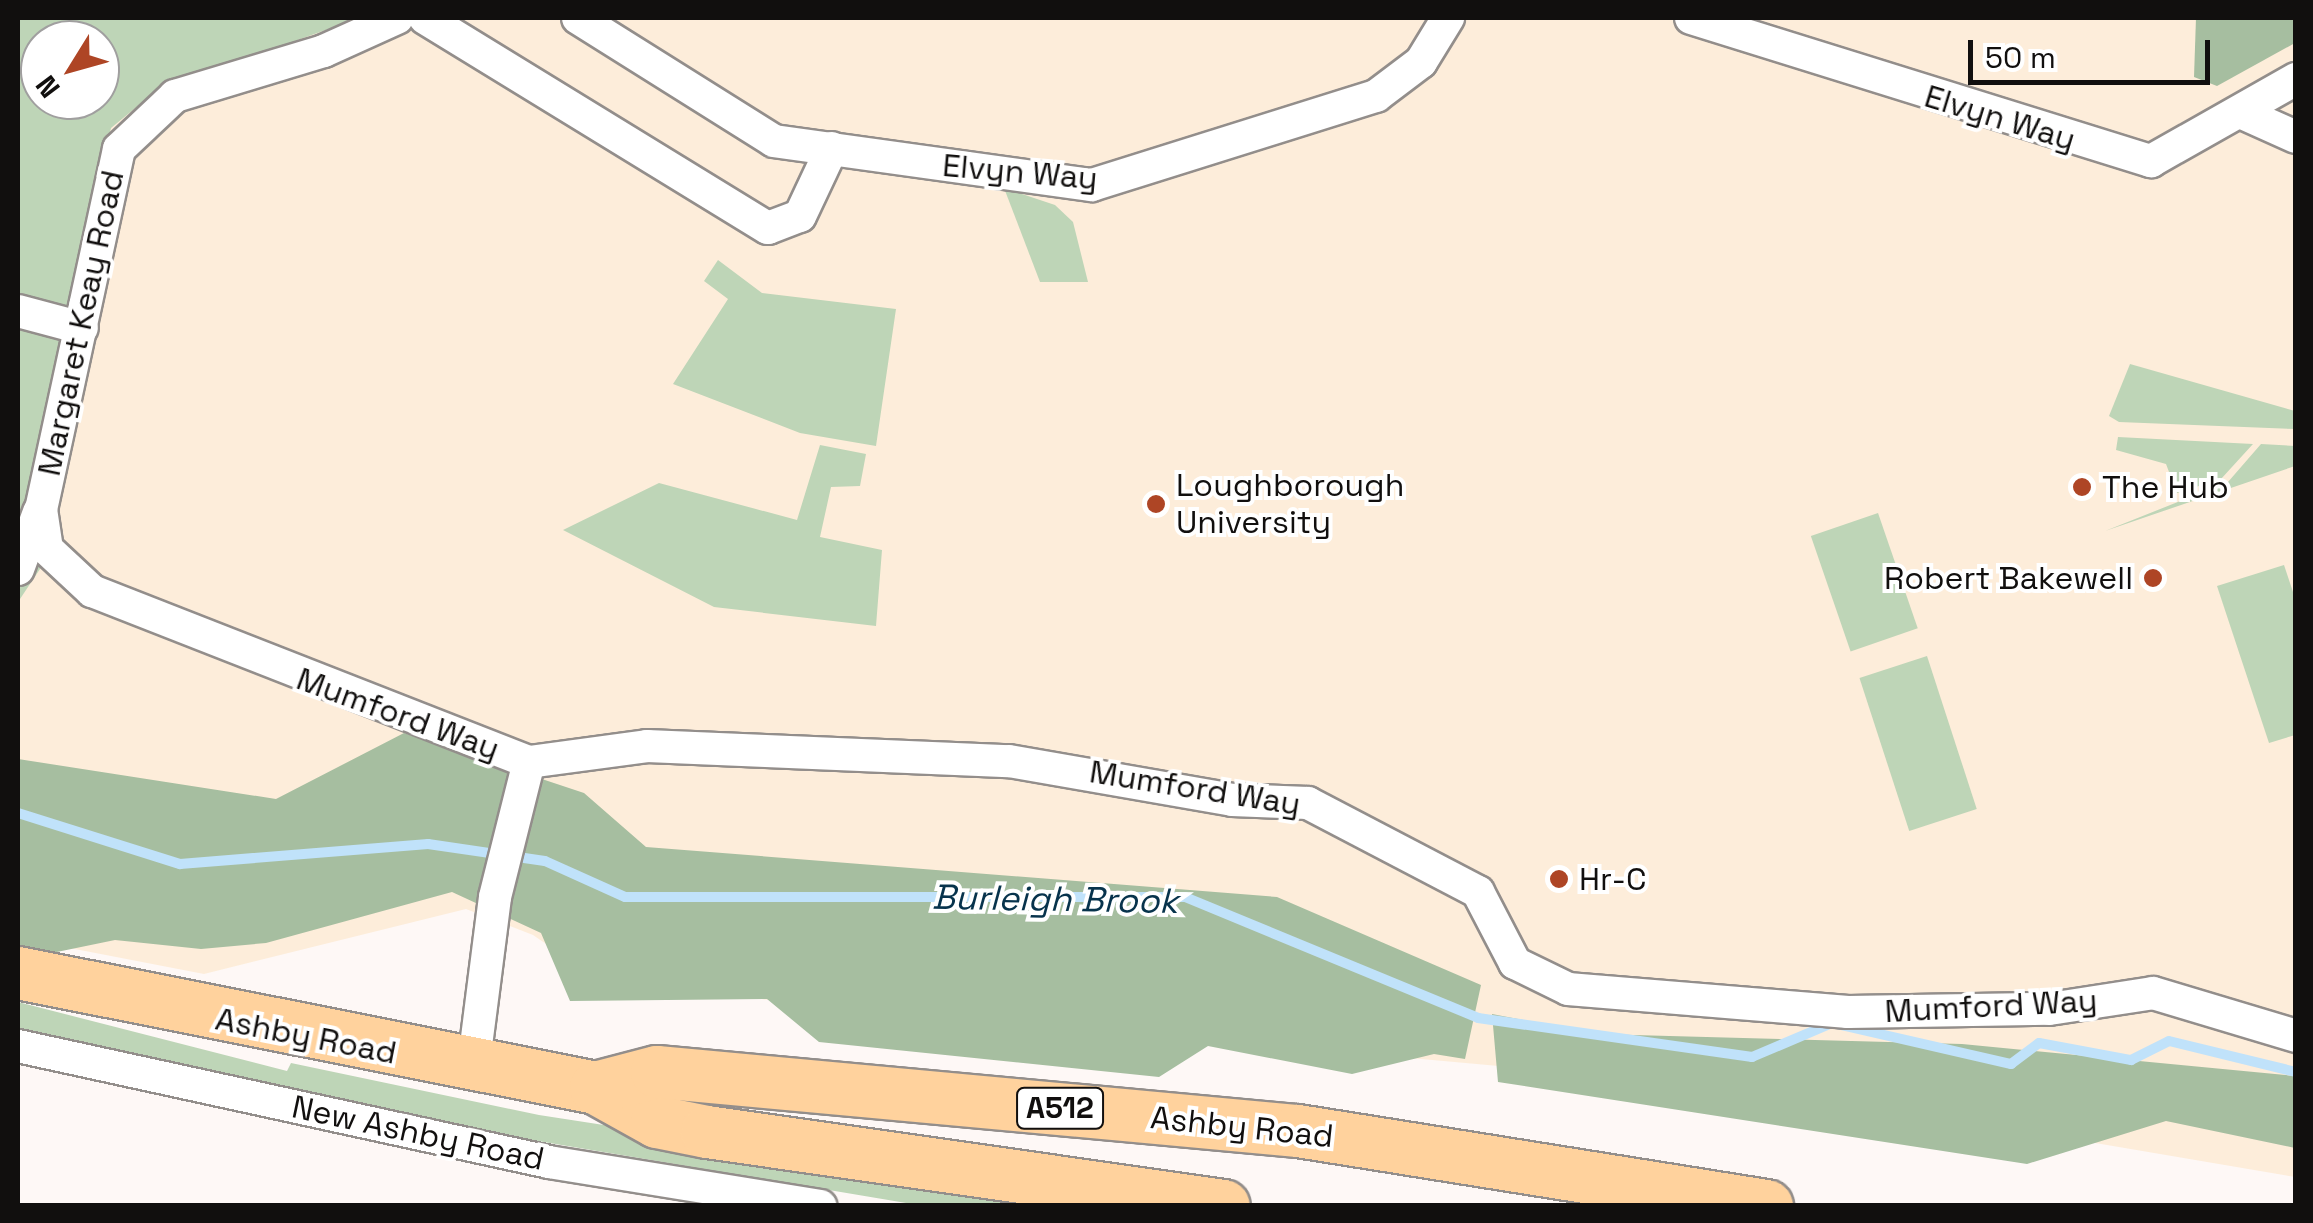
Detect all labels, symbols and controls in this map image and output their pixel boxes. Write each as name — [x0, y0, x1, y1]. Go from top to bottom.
north arrow — [20, 20, 120, 120]
scale bar — [1973, 20, 2216, 82]
text: 50 m — [1985, 38, 2056, 77]
text: N — [28, 69, 68, 105]
street label: Elvyn Way — [1920, 77, 2080, 159]
street label: Elvyn Way — [941, 146, 1099, 198]
street label: Margaret Keay Road — [30, 167, 132, 479]
place label: Loughborough University — [1176, 467, 1404, 542]
place label: The Hub — [2102, 468, 2229, 506]
marker: The Hub — [2071, 476, 2093, 498]
marker: Loughborough University — [1145, 493, 1167, 515]
place label: Robert Bakewell — [1884, 559, 2133, 597]
marker: Robert Bakewell — [2142, 567, 2164, 589]
street label: Mumford Way — [291, 660, 505, 768]
street label: Mumford Way — [1087, 752, 1303, 824]
place label: Hr-C — [1579, 860, 1646, 898]
marker: Hr-C — [1548, 868, 1570, 890]
water label: Burleigh Brook — [931, 876, 1179, 922]
street label: Mumford Way — [1884, 981, 2098, 1031]
street label: Ashby Road — [212, 1000, 400, 1072]
road number: A512 — [1015, 1083, 1105, 1133]
street label: New Ashby Road — [288, 1087, 548, 1179]
street label: Ashby Road — [1149, 1098, 1335, 1156]

